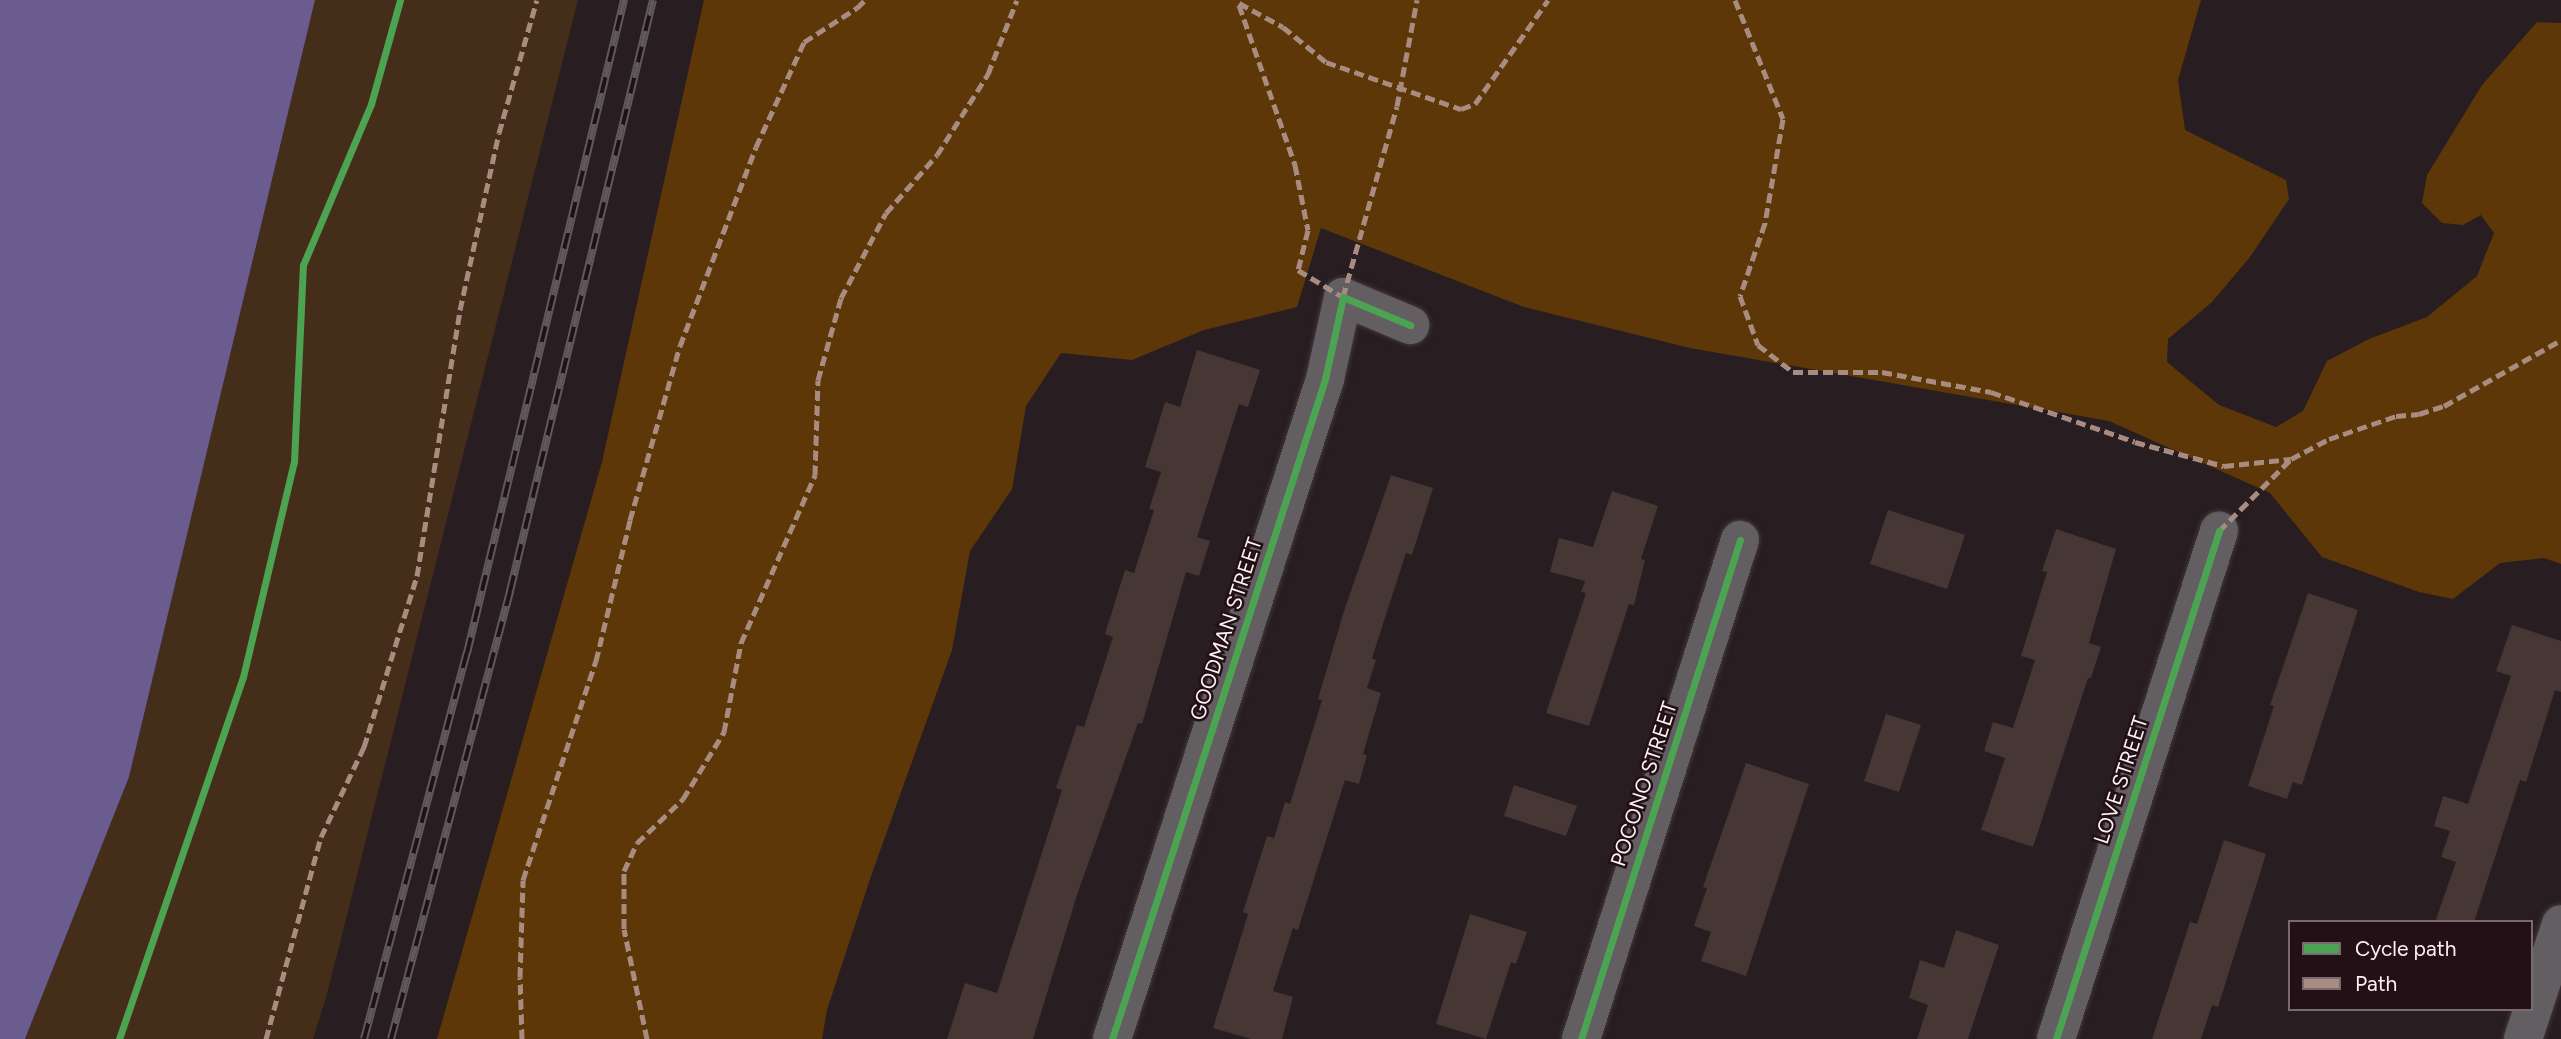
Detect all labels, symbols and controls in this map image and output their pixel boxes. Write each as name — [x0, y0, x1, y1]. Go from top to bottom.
street label: GOODMAN STREET — [1185, 535, 1267, 723]
street label: POCONO STREET — [1605, 698, 1683, 870]
street label: LOVE STREET — [2088, 713, 2154, 847]
legend — [2288, 920, 2533, 1011]
text: Cycle path — [2355, 936, 2456, 961]
text: Path — [2355, 971, 2397, 996]

